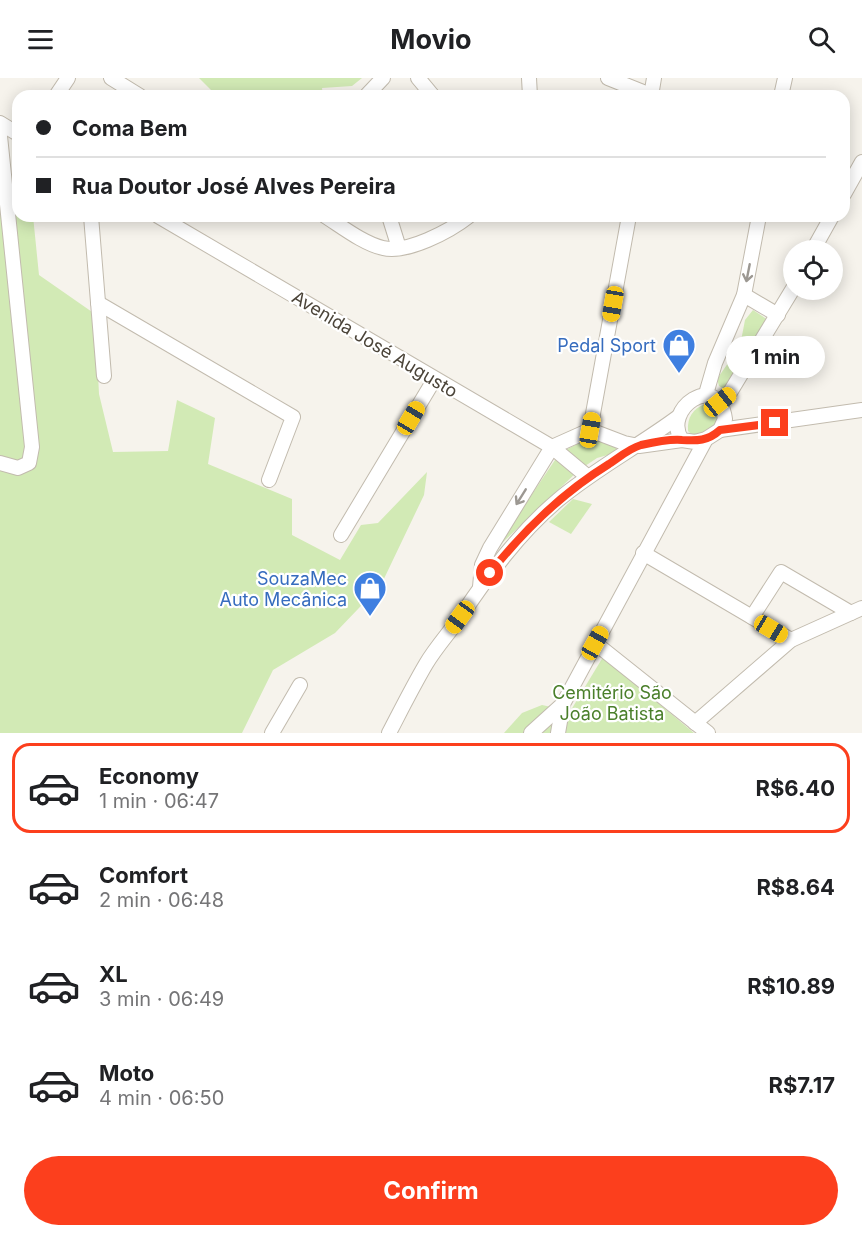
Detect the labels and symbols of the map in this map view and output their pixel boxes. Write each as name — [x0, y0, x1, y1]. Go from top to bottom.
one-way arrow — [742, 263, 753, 283]
car — [601, 285, 625, 323]
street label: Avenida José Augusto — [288, 286, 462, 402]
shop icon: Pedal Sport — [661, 327, 697, 374]
place label: Pedal Sport — [557, 335, 656, 356]
callout: 1 min — [726, 336, 824, 378]
car — [700, 384, 740, 420]
car — [394, 398, 428, 438]
route end — [761, 409, 788, 436]
car — [578, 411, 602, 449]
one-way arrow — [515, 488, 527, 505]
route start — [476, 559, 503, 586]
place label: SouzaMec Auto Mecânica — [219, 568, 347, 610]
shop icon: SouzaMec Auto Mecânica — [352, 570, 388, 617]
car — [442, 597, 478, 637]
car — [751, 612, 791, 646]
car — [578, 623, 612, 663]
park label: Cemitério São João Batista — [552, 682, 672, 724]

